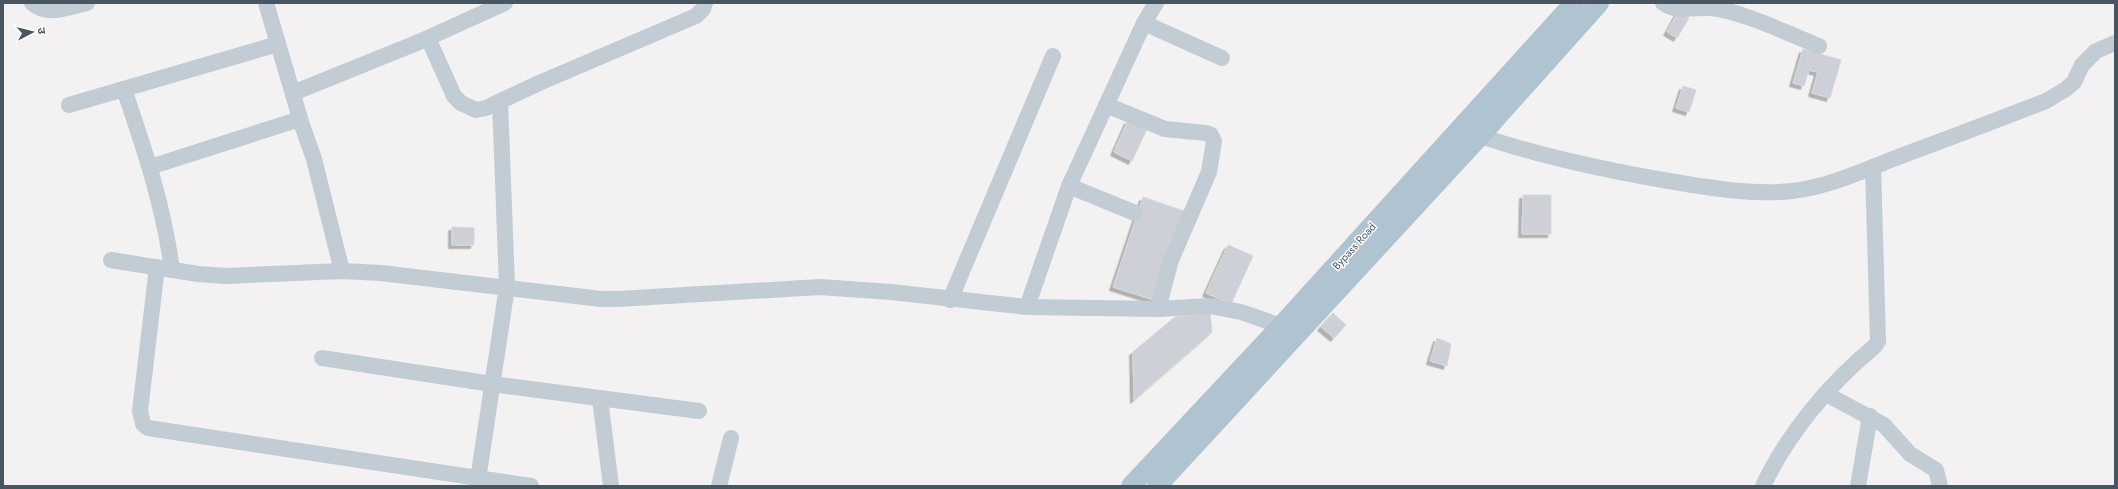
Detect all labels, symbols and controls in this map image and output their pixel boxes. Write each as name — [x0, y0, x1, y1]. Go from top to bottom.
north arrow — [12, 12, 52, 52]
text: उ — [34, 27, 50, 36]
street label: Bypass Road — [1329, 219, 1379, 273]

